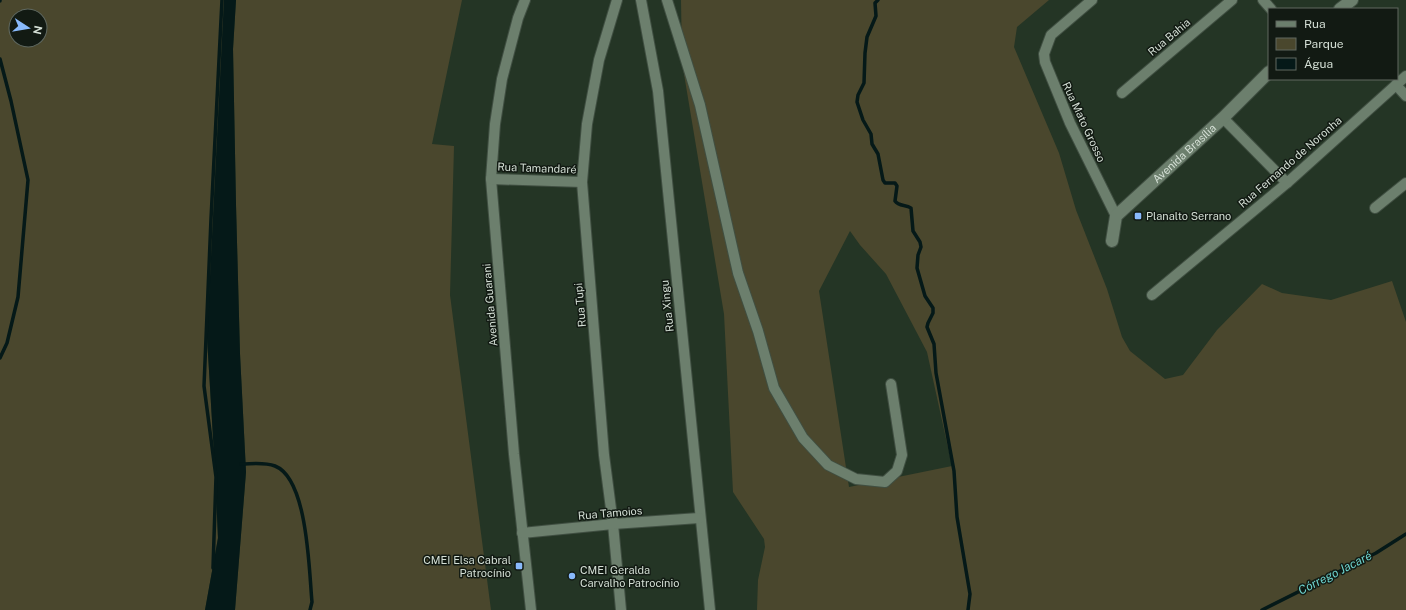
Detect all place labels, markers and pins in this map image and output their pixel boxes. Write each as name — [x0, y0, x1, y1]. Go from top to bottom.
place label: Planalto Serrano — [1146, 210, 1231, 222]
marker: Planalto Serrano — [1133, 211, 1143, 221]
place label: CMEI Elsa Cabral Patrocínio — [423, 554, 511, 579]
marker: CMEI Elsa Cabral Patrocínio — [514, 561, 524, 571]
place label: CMEI Geralda Carvalho Patrocínio — [580, 564, 679, 589]
marker: CMEI Geralda Carvalho Patrocínio — [567, 571, 577, 581]

